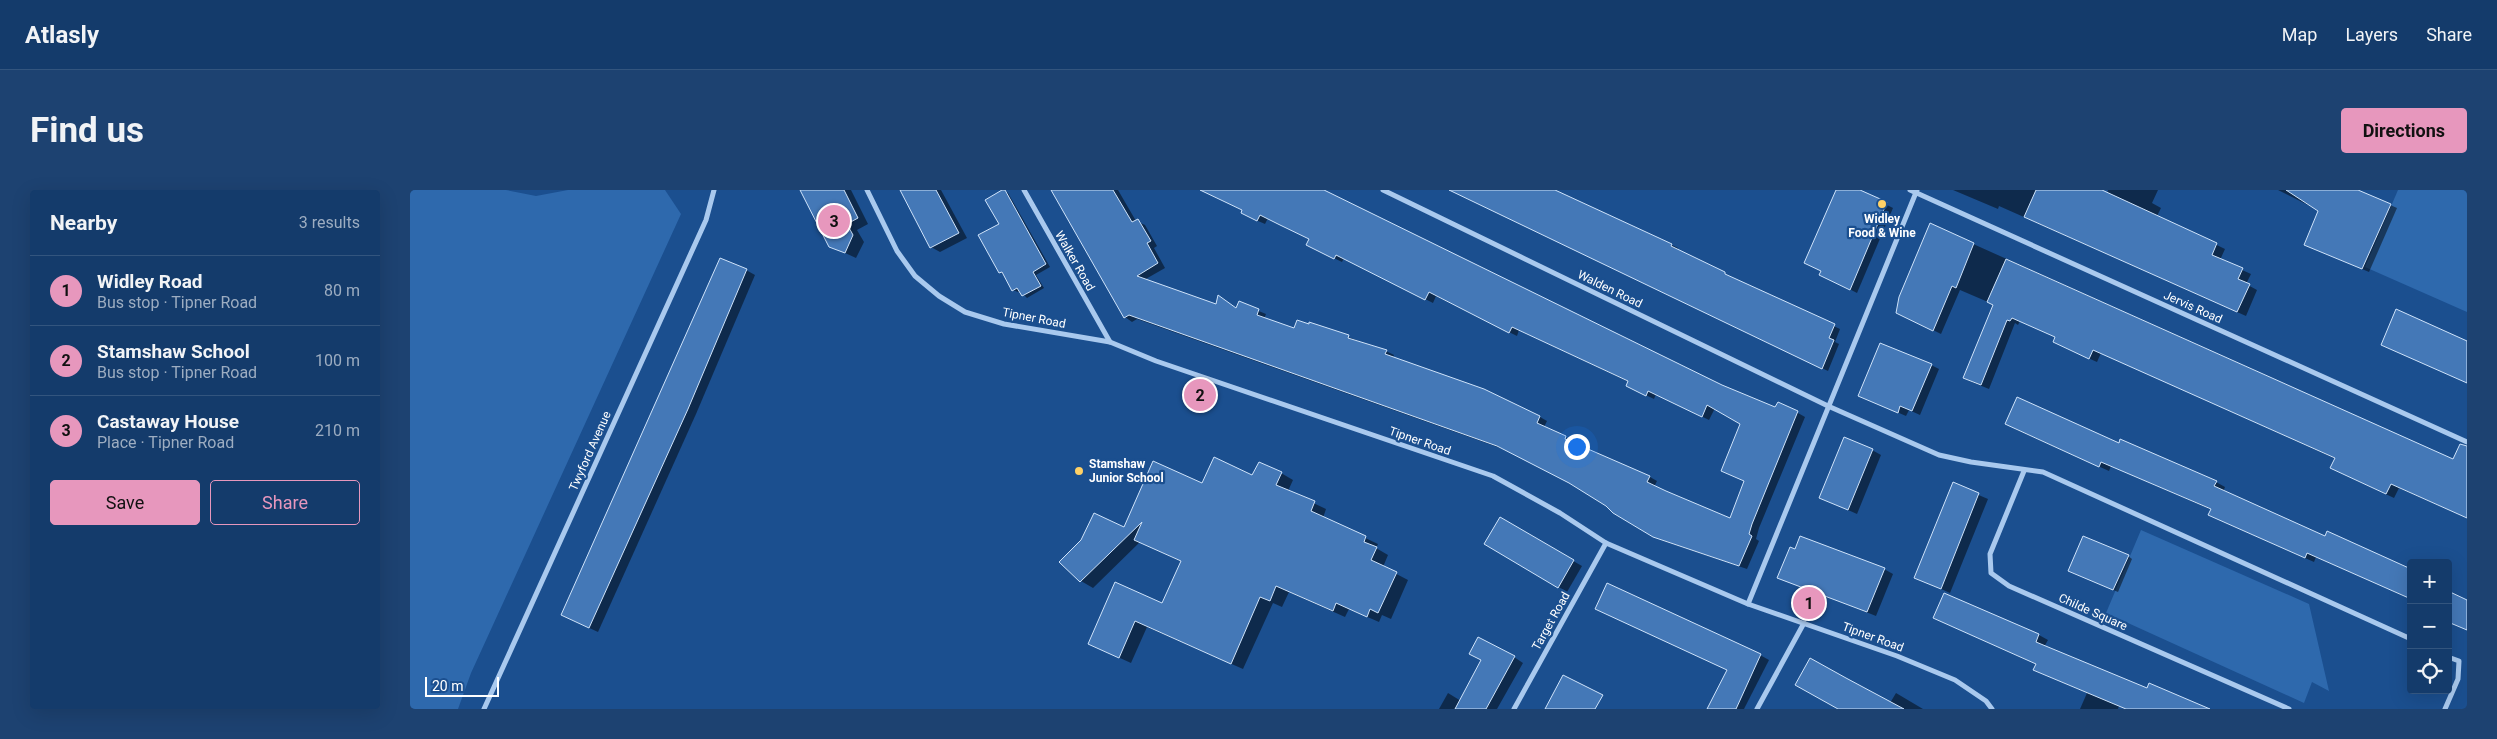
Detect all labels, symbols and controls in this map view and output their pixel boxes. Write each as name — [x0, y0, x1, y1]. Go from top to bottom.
text: Atlasly — [25, 21, 99, 49]
text: Map — [2282, 24, 2317, 45]
text: Layers — [2345, 24, 2398, 45]
text: Share — [2426, 24, 2472, 45]
button: Directions — [2341, 108, 2467, 153]
text: Find us — [30, 110, 144, 151]
marker: Widley Food & Wine — [1876, 198, 1888, 210]
pin: 3 — [818, 202, 850, 240]
text: Nearby — [50, 211, 117, 235]
place label: Widley Food & Wine — [1848, 212, 1916, 240]
text: 3 results — [299, 213, 360, 232]
street label: Walker Road — [1052, 229, 1098, 293]
street label: Walden Road — [1575, 267, 1645, 311]
text: Widley Road — [97, 270, 203, 293]
text: 1 — [61, 281, 71, 300]
text: 80 m — [324, 281, 360, 300]
street label: Jervis Road — [2162, 288, 2224, 326]
text: Bus stop · Tipner Road — [97, 293, 257, 312]
street label: Tipner Road — [1001, 305, 1067, 331]
text: Stamshaw School — [97, 340, 250, 363]
text: 2 — [61, 351, 71, 370]
text: 100 m — [315, 351, 360, 370]
text: Bus stop · Tipner Road — [97, 363, 257, 382]
pin: 2 — [1184, 376, 1216, 414]
street label: Twyford Avenue — [566, 409, 614, 493]
text: Castaway House — [97, 410, 239, 433]
text: 3 — [61, 421, 71, 440]
text: 210 m — [315, 421, 360, 440]
street label: Tipner Road — [1387, 424, 1453, 458]
text: Place · Tipner Road — [97, 433, 234, 452]
your location — [1564, 434, 1590, 460]
place label: Stamshaw Junior School — [1089, 457, 1164, 485]
marker: Stamshaw Junior School — [1073, 465, 1085, 477]
button: Save — [50, 480, 200, 525]
button: Share — [210, 480, 360, 525]
map controls — [2407, 559, 2452, 694]
button: + — [2407, 559, 2452, 604]
pin: 1 — [1793, 584, 1825, 622]
street label: Target Road — [1529, 589, 1573, 653]
street label: Childe Square — [2056, 591, 2130, 633]
button: − — [2407, 604, 2452, 649]
street label: Tipner Road — [1840, 619, 1906, 655]
button: locate — [2407, 649, 2452, 694]
scale bar — [425, 674, 499, 697]
text: 20 m — [432, 678, 464, 694]

